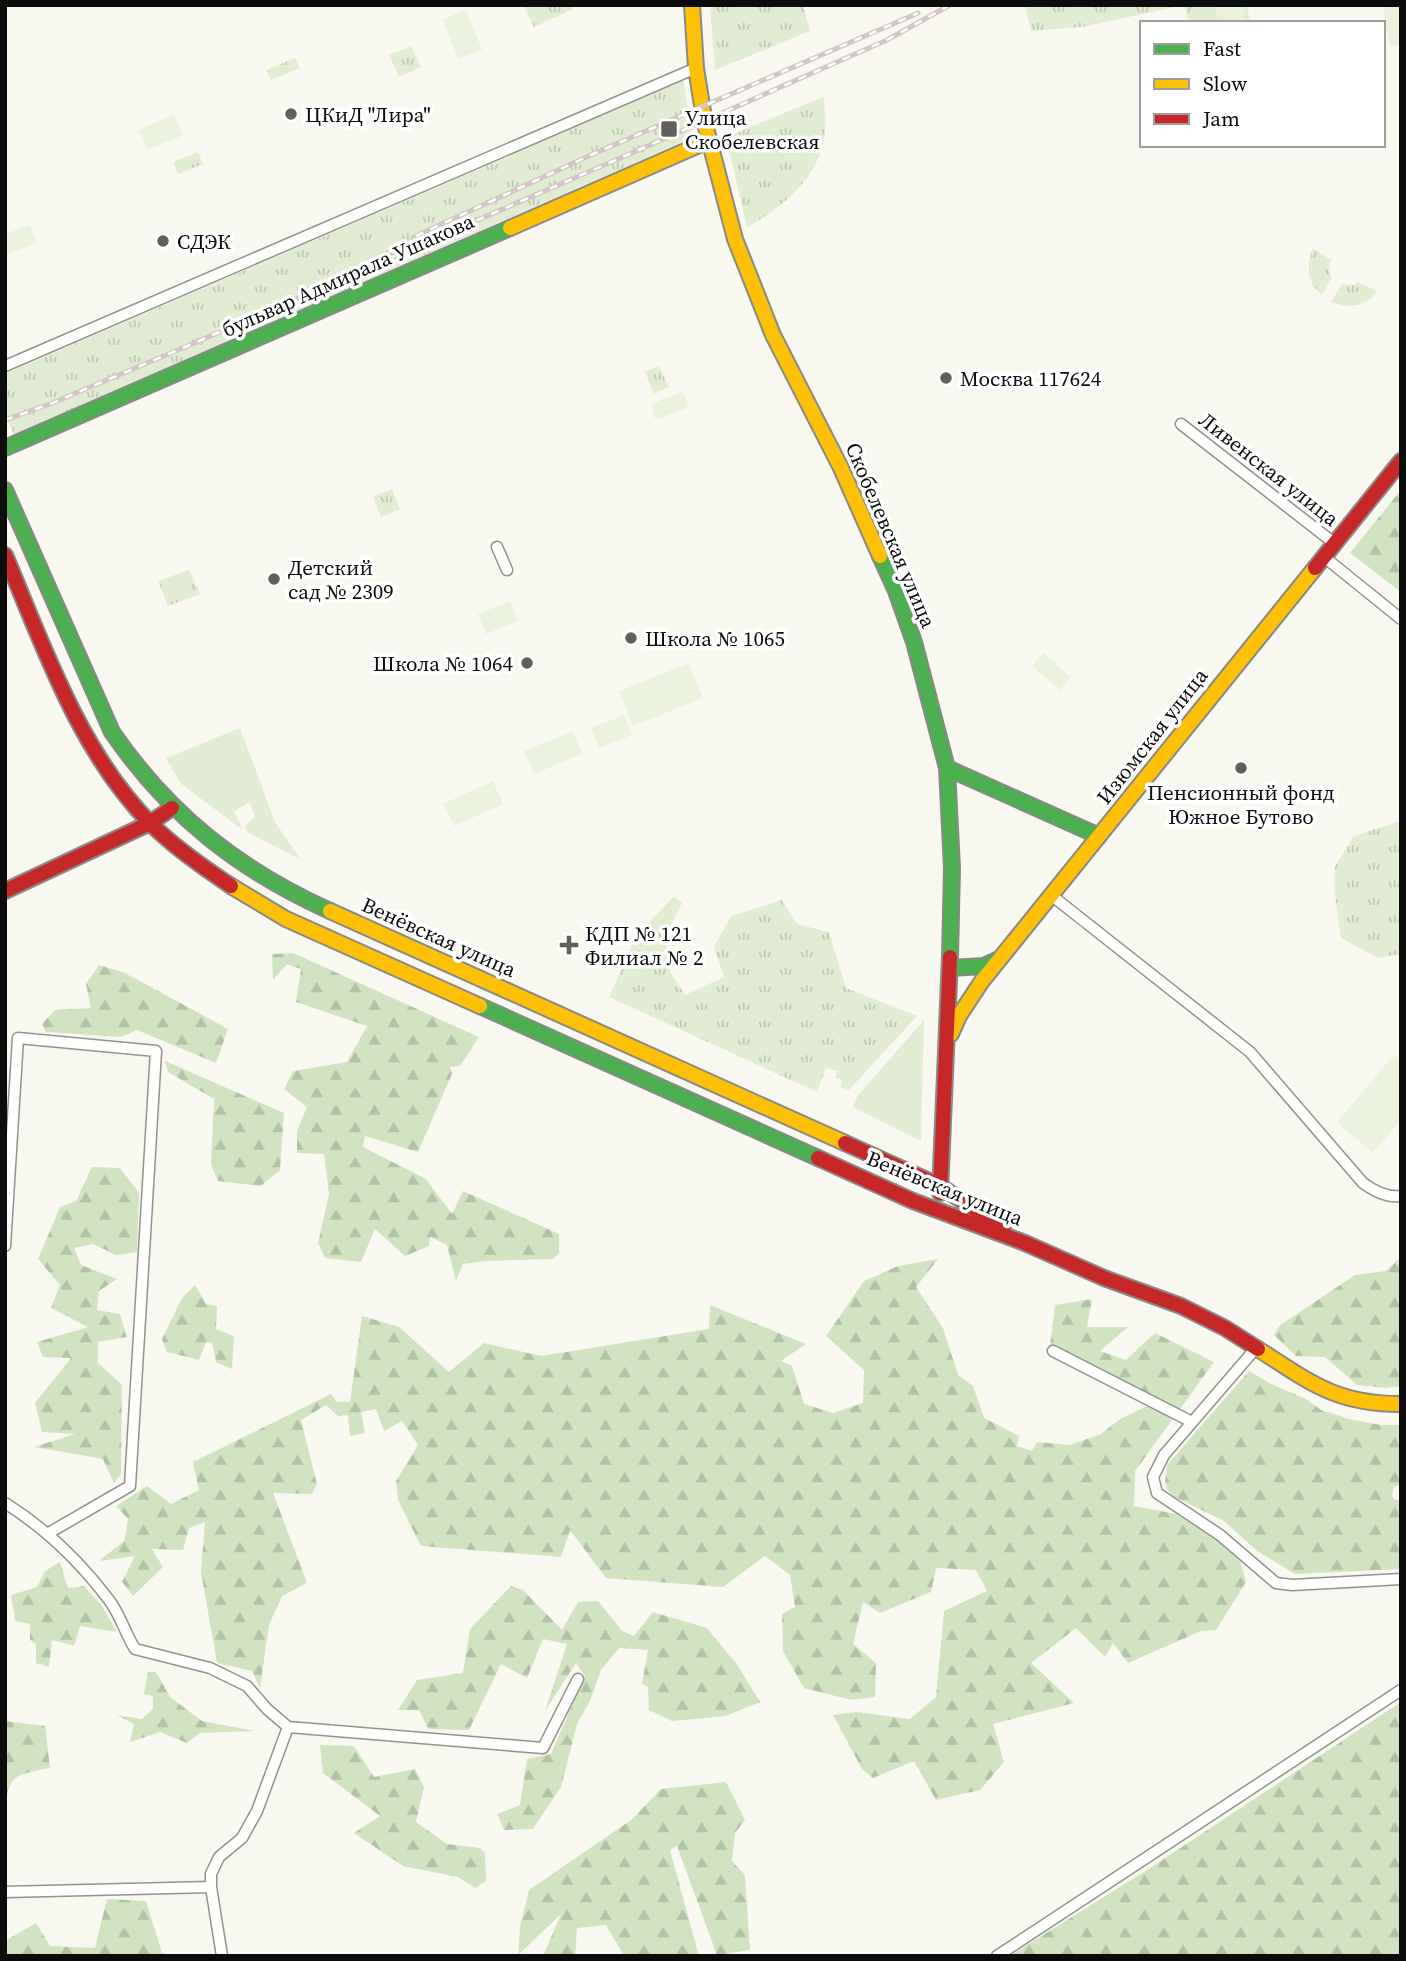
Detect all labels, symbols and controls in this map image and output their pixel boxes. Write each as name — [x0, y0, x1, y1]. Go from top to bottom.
legend — [1140, 21, 1385, 147]
text: Fast — [1203, 34, 1241, 63]
text: Slow — [1203, 69, 1247, 98]
place label: ЦКиД "Лира" — [305, 100, 431, 129]
place label: Улица Скобелевская — [685, 103, 820, 156]
text: Jam — [1202, 104, 1240, 133]
marker: ЦКиД "Лира" — [283, 106, 299, 122]
marker: Улица Скобелевская — [659, 119, 679, 139]
street label: бульвар Адмирала Ушакова — [217, 206, 479, 344]
place label: СДЭК — [177, 227, 231, 256]
marker: СДЭК — [155, 233, 171, 249]
place label: Москва 117624 — [960, 364, 1102, 393]
marker: Москва 117624 — [938, 370, 954, 386]
street label: Ливенская улица — [1193, 405, 1345, 533]
street label: Скобелевская улица — [839, 438, 943, 632]
place label: Детский сад № 2309 — [288, 553, 394, 606]
marker: Детский сад № 2309 — [266, 571, 282, 587]
place label: Школа № 1065 — [645, 624, 785, 653]
marker: Школа № 1065 — [623, 630, 639, 646]
place label: Школа № 1064 — [373, 649, 513, 678]
marker: Школа № 1064 — [519, 655, 535, 671]
street label: Изюмская улица — [1090, 662, 1214, 810]
marker: Пенсионный фонд Южное Бутово — [1233, 760, 1249, 776]
place label: Пенсионный фонд Южное Бутово — [1147, 778, 1335, 831]
street label: Венёвская улица — [357, 890, 521, 984]
place label: КДП № 121 Филиал № 2 — [585, 919, 703, 972]
marker: КДП № 121 Филиал № 2 — [559, 935, 579, 955]
street label: Венёвская улица — [863, 1143, 1028, 1233]

